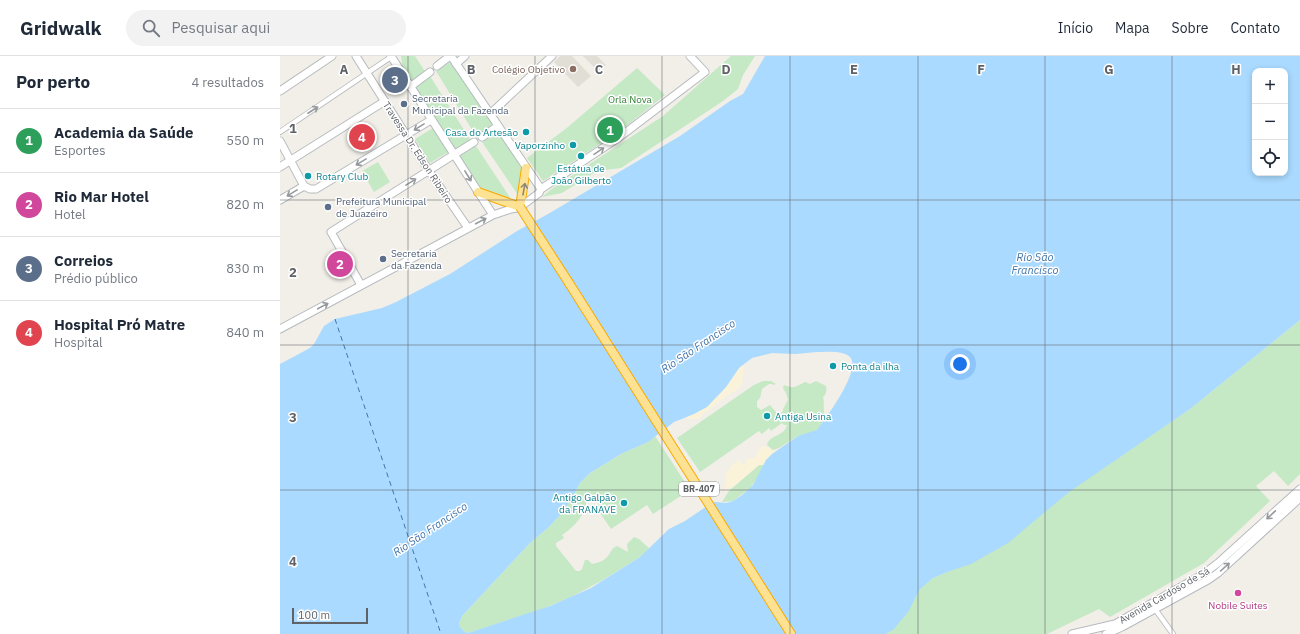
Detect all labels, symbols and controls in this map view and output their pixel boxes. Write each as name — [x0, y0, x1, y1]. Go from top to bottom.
search box — [126, 10, 406, 46]
text: Gridwalk — [20, 16, 102, 40]
icon: search — [140, 17, 162, 39]
text: Pesquisar aqui — [172, 18, 270, 37]
text: Início — [1058, 19, 1093, 37]
text: Mapa — [1115, 19, 1150, 37]
text: Sobre — [1172, 19, 1208, 37]
text: Contato — [1230, 19, 1280, 37]
text: A — [340, 61, 349, 78]
text: B — [467, 61, 476, 78]
text: C — [595, 61, 604, 78]
text: D — [721, 61, 731, 78]
text: E — [850, 61, 858, 78]
text: F — [977, 61, 985, 78]
text: G — [1104, 61, 1114, 78]
text: H — [1231, 61, 1241, 78]
place label: Colégio Objetivo — [492, 63, 565, 76]
marker: Colégio Objetivo — [568, 64, 578, 74]
pin: 3 — [382, 65, 408, 95]
map controls — [1252, 68, 1288, 176]
button: + — [1252, 68, 1288, 104]
text: Por perto — [16, 71, 90, 93]
text: 4 resultados — [191, 74, 264, 91]
place label: Secretaria Municipal da Fazenda — [412, 92, 509, 117]
park label: Orla Nova — [608, 93, 653, 106]
street label: Travessa Dr. Edson Ribeiro — [380, 99, 456, 206]
marker: Secretaria Municipal da Fazenda — [399, 99, 409, 109]
button: − — [1252, 104, 1288, 140]
one-way arrow — [307, 106, 318, 114]
pin: 1 — [597, 115, 623, 145]
text: 1 — [289, 120, 297, 137]
pin: 4 — [349, 122, 375, 152]
text: Academia da Saúde — [54, 123, 193, 142]
one-way arrow — [414, 123, 425, 131]
place label: Casa do Artesão — [445, 126, 518, 139]
marker: Casa do Artesão — [521, 127, 531, 137]
text: 1 — [25, 132, 33, 149]
text: 550 m — [226, 132, 264, 149]
place label: Vaporzinho — [515, 139, 565, 152]
marker: Vaporzinho — [568, 140, 578, 150]
button: locate — [1252, 140, 1288, 176]
text: Esportes — [54, 142, 106, 159]
one-way arrow — [593, 147, 604, 155]
marker: Estátua de João Gilberto — [576, 151, 586, 161]
one-way arrow — [355, 158, 367, 166]
place label: Estátua de João Gilberto — [551, 162, 612, 187]
place label: Rotary Club — [316, 170, 368, 183]
one-way arrow — [464, 170, 472, 182]
marker: Rotary Club — [303, 171, 313, 181]
one-way arrow — [405, 178, 416, 186]
one-way arrow — [520, 183, 528, 196]
text: Rio Mar Hotel — [54, 187, 149, 206]
one-way arrow — [286, 189, 298, 197]
place label: Prefeitura Municipal de Juazeiro — [336, 195, 426, 220]
text: 2 — [25, 196, 33, 213]
text: 820 m — [226, 196, 264, 213]
marker: Prefeitura Municipal de Juazeiro — [323, 202, 333, 212]
text: Hotel — [54, 206, 86, 223]
one-way arrow — [474, 217, 486, 225]
place label: Secretaria da Fazenda — [391, 247, 443, 272]
pin: 2 — [327, 249, 353, 279]
water label: Rio São Francisco — [1011, 250, 1059, 277]
text: Correios — [54, 251, 113, 270]
marker: Secretaria da Fazenda — [378, 254, 388, 264]
text: 3 — [25, 260, 33, 277]
text: 830 m — [226, 260, 264, 277]
text: 2 — [289, 264, 297, 281]
text: Prédio público — [54, 270, 138, 287]
one-way arrow — [317, 301, 329, 309]
text: Hospital Pró Matre — [54, 315, 185, 334]
water label: Rio São Francisco — [658, 316, 738, 376]
text: 4 — [25, 324, 33, 341]
text: 840 m — [226, 324, 264, 341]
text: Hospital — [54, 334, 103, 351]
your location — [950, 354, 970, 374]
place label: Ponta da ilha — [841, 360, 900, 373]
marker: Ponta da ilha — [828, 361, 838, 371]
text: 3 — [289, 409, 297, 426]
place label: Antiga Usina — [775, 410, 832, 423]
marker: Antiga Usina — [762, 411, 772, 421]
road number: BR-407 — [679, 482, 719, 496]
place label: Antigo Galpão da FRANAVE — [553, 491, 616, 516]
marker: Antigo Galpão da FRANAVE — [619, 498, 629, 508]
water label: Rio São Francisco — [390, 499, 470, 559]
one-way arrow — [1266, 510, 1276, 520]
text: 4 — [289, 553, 297, 570]
one-way arrow — [1219, 562, 1230, 571]
street label: Avenida Cardoso de Sá — [1117, 564, 1212, 627]
marker: Nobile Suites — [1233, 588, 1243, 598]
place label: Nobile Suites — [1208, 599, 1268, 612]
scale bar — [292, 606, 368, 625]
text: 100 m — [298, 608, 330, 622]

